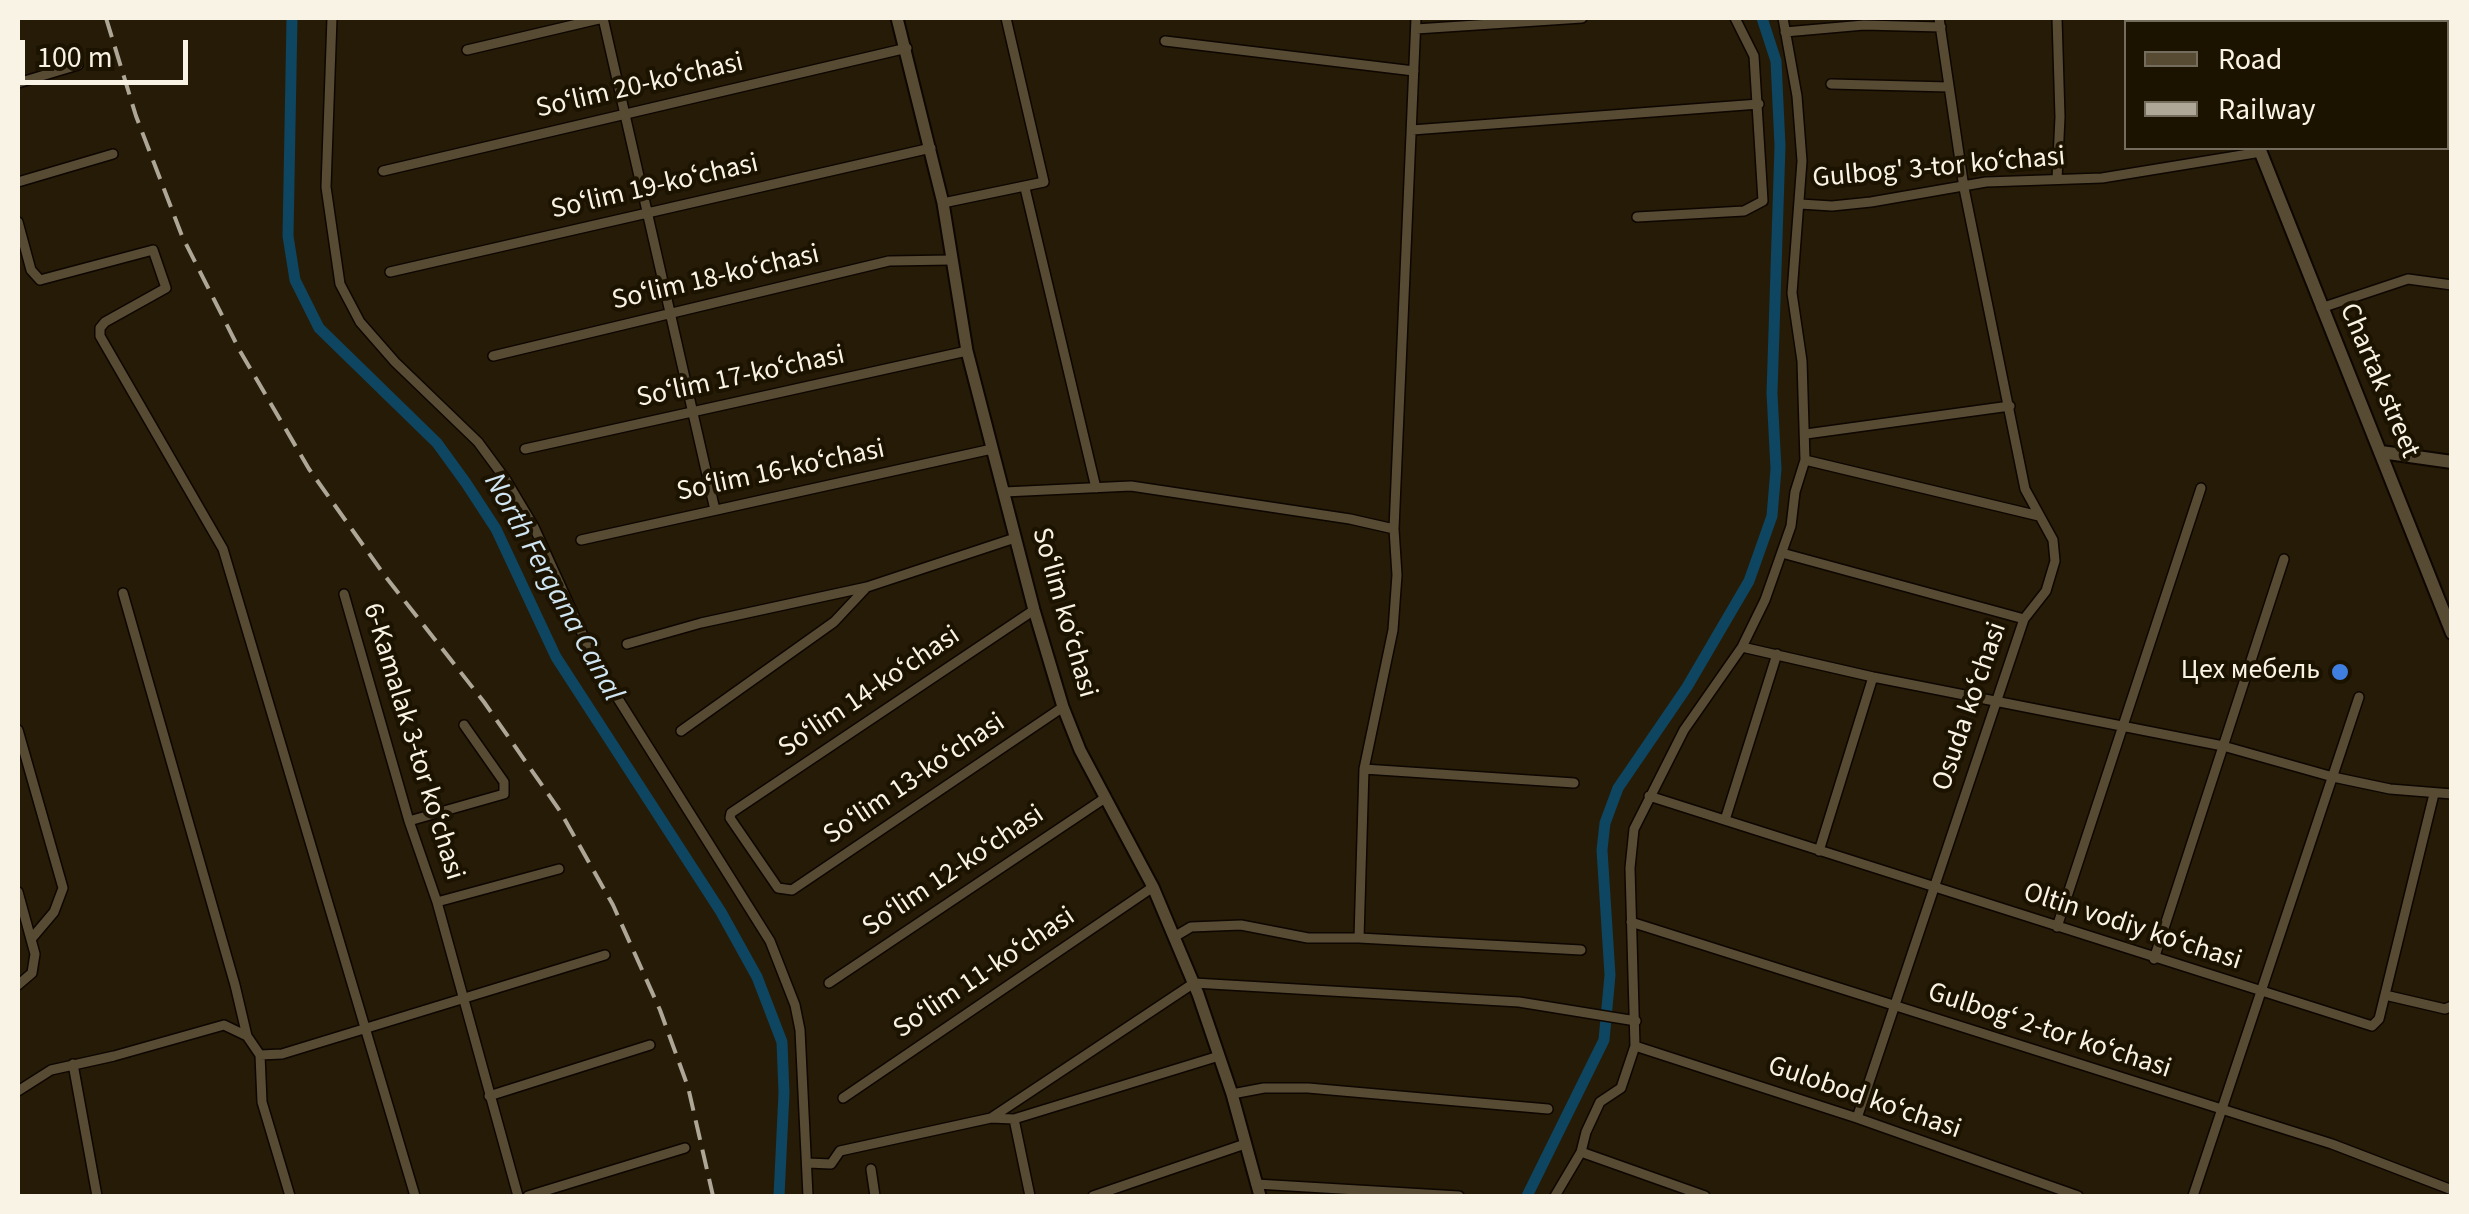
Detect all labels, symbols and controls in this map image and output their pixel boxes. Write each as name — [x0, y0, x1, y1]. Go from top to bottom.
scale bar — [25, 20, 192, 82]
legend — [2124, 20, 2449, 150]
text: 100 m — [37, 36, 113, 79]
text: Road — [2218, 38, 2282, 81]
street label: Soʻlim 20-koʻchasi — [533, 47, 747, 127]
text: Railway — [2218, 88, 2316, 131]
street label: Gulbog' 3-tor koʻchasi — [1811, 141, 2067, 197]
street label: Soʻlim 19-koʻchasi — [548, 148, 762, 228]
street label: Soʻlim 18-koʻchasi — [609, 239, 823, 319]
street label: Chartak street — [2330, 299, 2426, 463]
street label: Soʻlim 17-koʻchasi — [634, 340, 848, 416]
street label: Soʻlim 16-koʻchasi — [674, 434, 888, 510]
water label: North Fergana Canal — [474, 468, 630, 708]
street label: Soʻlim koʻchasi — [1023, 524, 1103, 702]
street label: 6-Kamalak 3-tor koʻchasi — [354, 600, 470, 884]
street label: Osuda koʻchasi — [1926, 618, 2016, 796]
street label: Soʻlim 14-koʻchasi — [773, 620, 967, 766]
place label: Цех мебель — [2181, 655, 2320, 689]
marker: Цех мебель — [2329, 661, 2351, 683]
street label: Soʻlim 13-koʻchasi — [818, 707, 1012, 853]
street label: Soʻlim 12-koʻchasi — [857, 799, 1051, 945]
street label: Oltin vodiy koʻchasi — [2019, 877, 2245, 979]
street label: Soʻlim 11-koʻchasi — [888, 901, 1082, 1047]
street label: Gulbogʻ 2-tor koʻchasi — [1923, 977, 2175, 1087]
street label: Gulobod koʻchasi — [1763, 1050, 1965, 1148]

